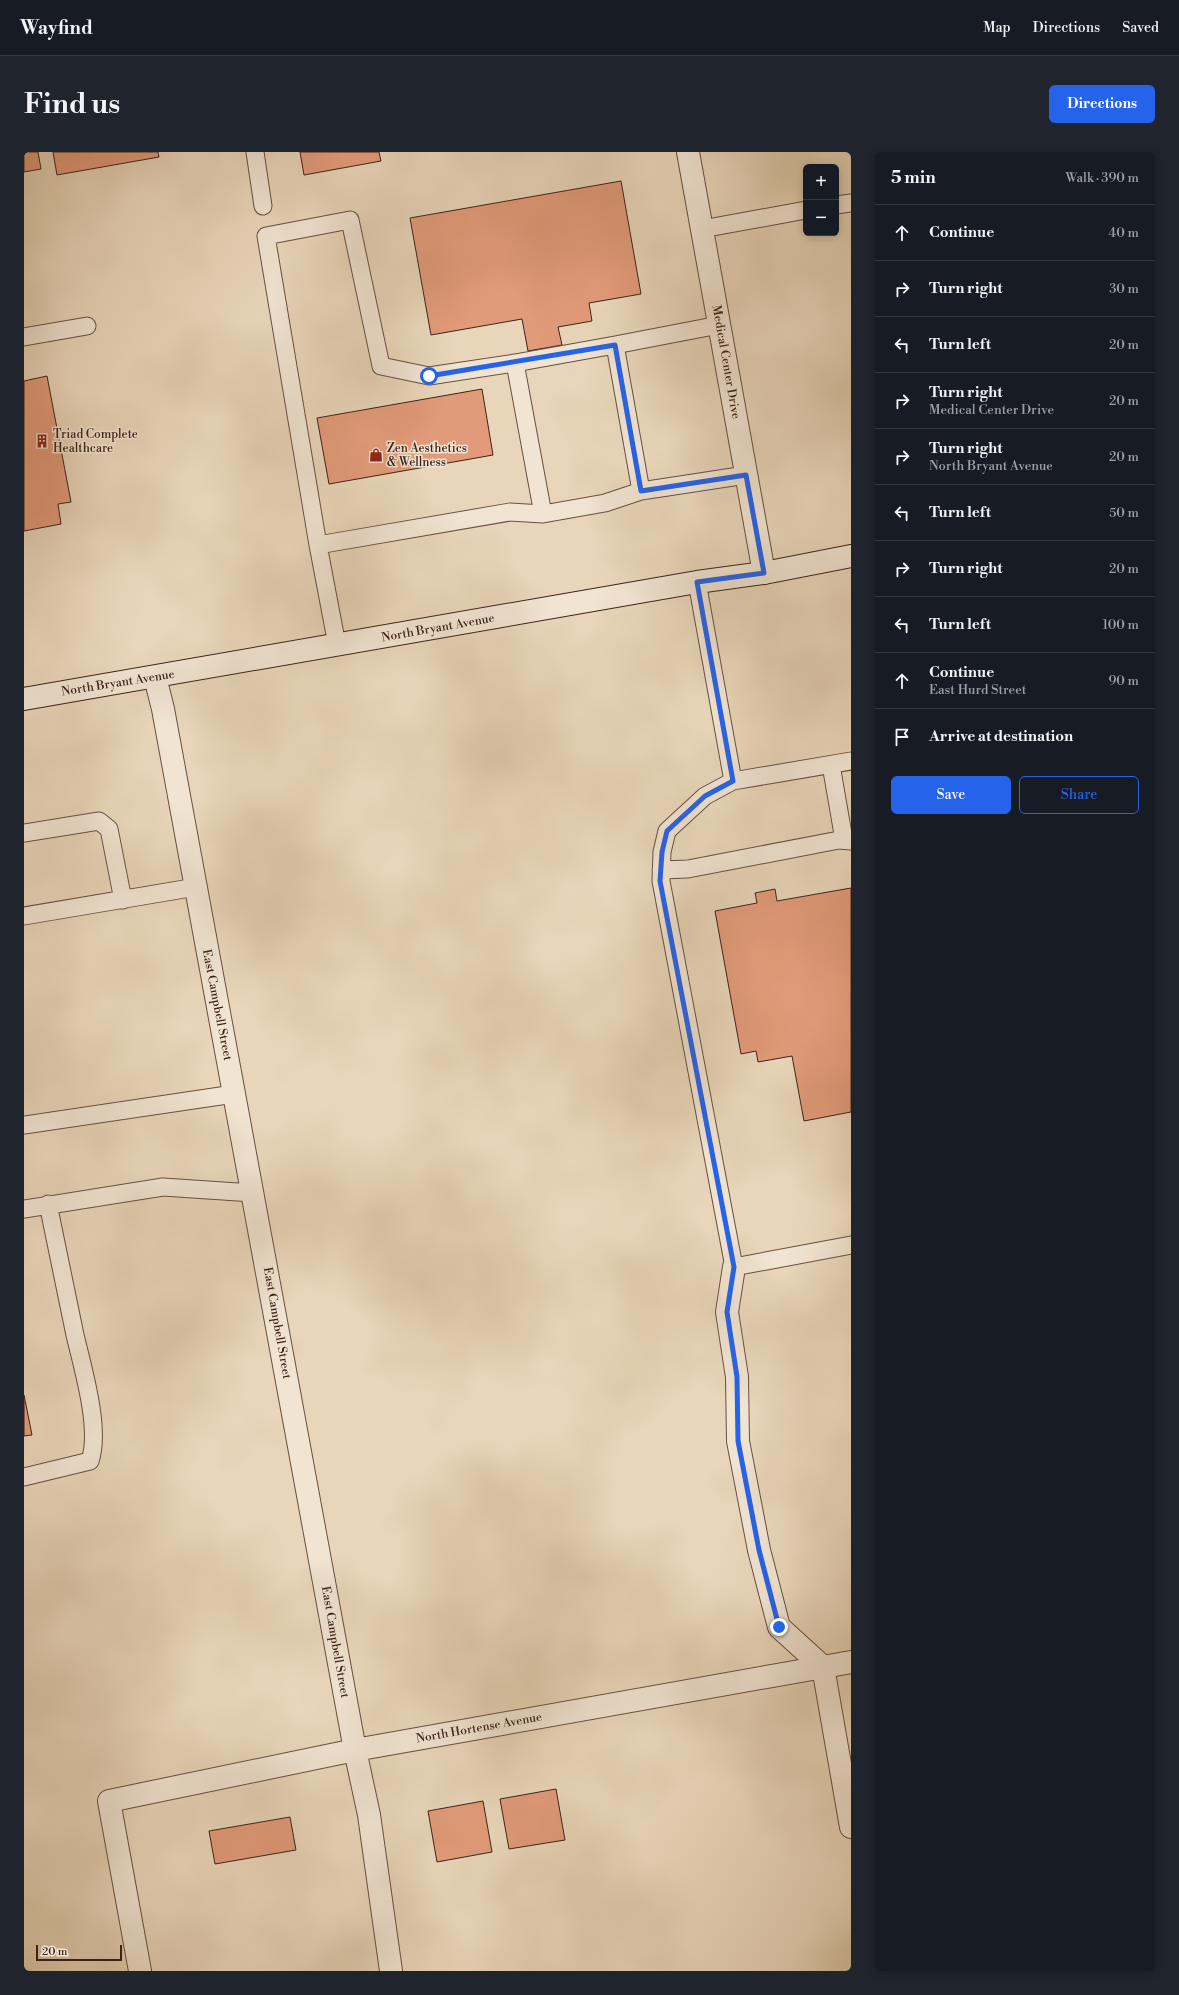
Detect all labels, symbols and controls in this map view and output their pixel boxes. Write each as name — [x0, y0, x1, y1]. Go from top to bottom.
text: Wayfind — [20, 16, 93, 40]
text: Map — [983, 19, 1011, 37]
text: Directions — [1033, 19, 1100, 37]
text: Saved — [1122, 19, 1159, 37]
button: Directions — [1049, 85, 1155, 123]
text: Find us — [24, 87, 120, 122]
map controls — [803, 164, 839, 236]
button: + — [803, 164, 839, 200]
text: 5 min — [891, 167, 936, 189]
text: Walk · 390 m — [1066, 170, 1139, 186]
button: − — [803, 200, 839, 236]
icon: ahead — [891, 222, 913, 244]
text: Continue — [929, 223, 994, 242]
text: 40 m — [1109, 225, 1139, 241]
icon: right — [891, 278, 913, 300]
text: Turn right — [929, 279, 1003, 298]
text: 30 m — [1109, 281, 1139, 297]
street label: Medical Center Drive — [709, 304, 743, 420]
icon: left — [891, 334, 913, 356]
text: Turn left — [929, 335, 991, 354]
text: 20 m — [1109, 337, 1139, 353]
route start — [420, 367, 438, 385]
text: Turn right — [929, 383, 1003, 402]
icon: right — [891, 390, 913, 412]
text: 20 m — [1109, 393, 1139, 409]
text: Medical Center Drive — [929, 402, 1054, 418]
place label: Triad Complete Healthcare — [53, 427, 138, 456]
building icon: Triad Complete Healthcare — [34, 433, 50, 449]
text: Turn right — [929, 439, 1003, 458]
place label: Zen Aesthetics & Wellness — [387, 441, 467, 470]
icon: right — [891, 446, 913, 468]
shop icon: Zen Aesthetics & Wellness — [368, 447, 384, 463]
text: 20 m — [1109, 449, 1139, 465]
text: North Bryant Avenue — [929, 458, 1053, 474]
icon: left — [891, 502, 913, 524]
text: Turn left — [929, 503, 991, 522]
text: 50 m — [1109, 505, 1139, 521]
icon: right — [891, 558, 913, 580]
text: Turn right — [929, 559, 1003, 578]
text: 20 m — [1109, 561, 1139, 577]
street label: North Bryant Avenue — [380, 611, 496, 645]
icon: left — [891, 614, 913, 636]
text: Turn left — [929, 615, 991, 634]
text: 100 m — [1103, 617, 1139, 633]
text: Continue — [929, 663, 994, 682]
street label: North Bryant Avenue — [60, 667, 176, 699]
icon: ahead — [891, 670, 913, 692]
text: 90 m — [1108, 673, 1139, 689]
text: East Hurd Street — [929, 682, 1026, 698]
icon: arrive — [891, 726, 913, 748]
text: Arrive at destination — [929, 727, 1073, 746]
button: Save — [891, 776, 1011, 814]
button: Share — [1019, 776, 1139, 814]
street label: East Campbell Street — [199, 948, 235, 1063]
street label: East Campbell Street — [260, 1266, 294, 1381]
street label: East Campbell Street — [318, 1585, 352, 1700]
route end — [770, 1618, 788, 1636]
street label: North Hortense Avenue — [415, 1710, 543, 1746]
scale bar — [36, 1943, 122, 1962]
text: 20 m — [42, 1945, 67, 1959]

